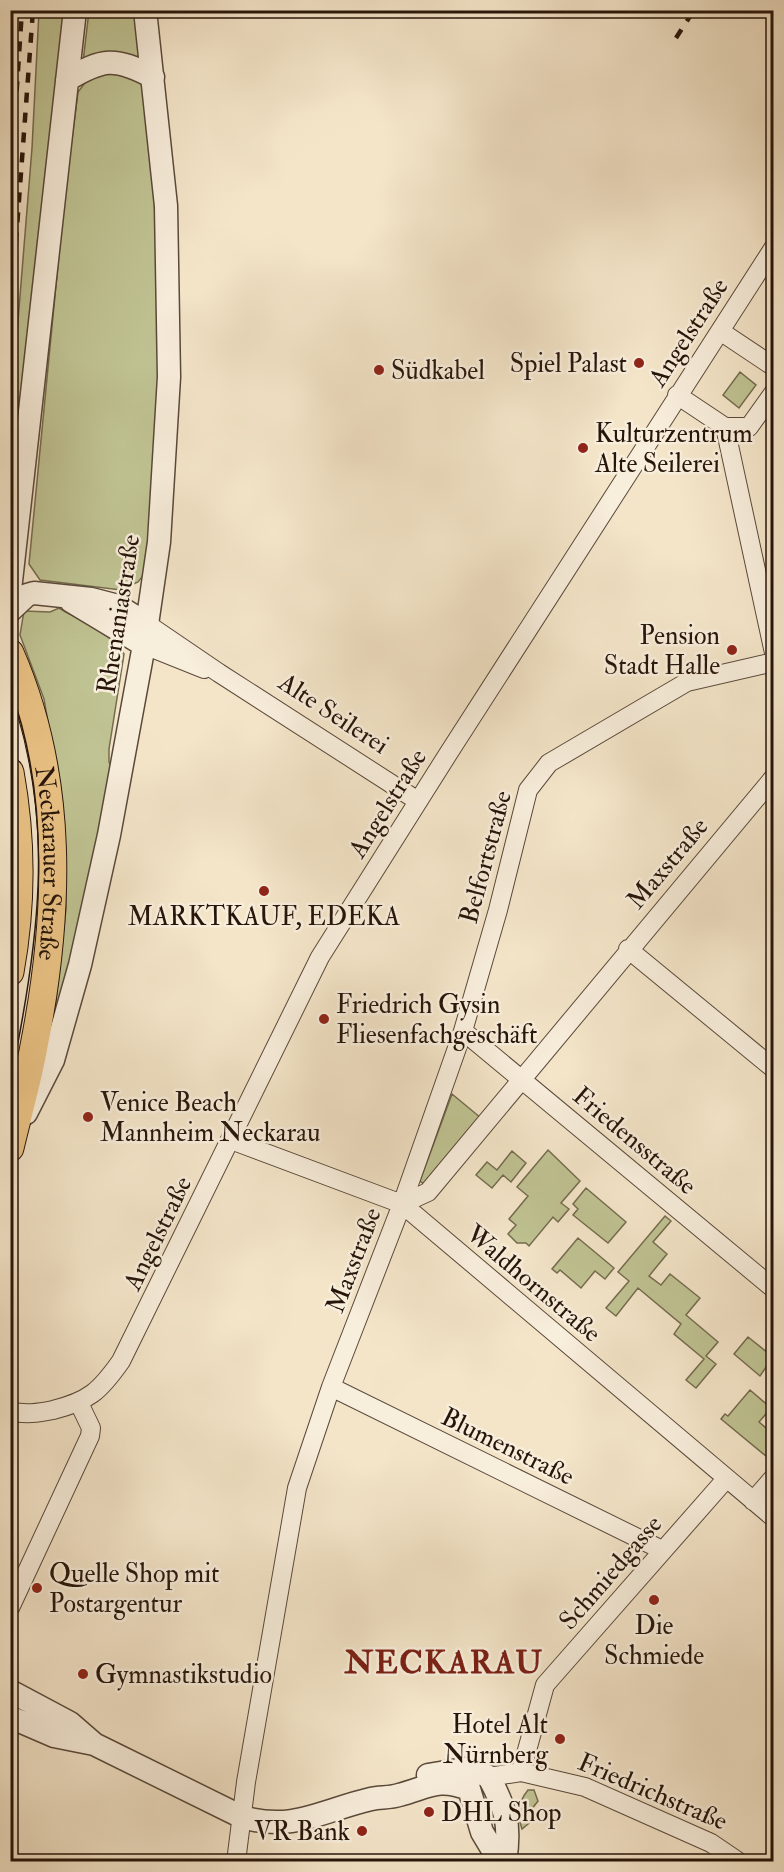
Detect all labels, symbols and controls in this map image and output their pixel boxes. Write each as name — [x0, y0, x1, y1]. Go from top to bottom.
street label: Angelstraße — [641, 272, 736, 394]
place label: Spiel Palast — [510, 348, 627, 381]
place label: Südkabel — [391, 355, 485, 387]
marker: Spiel Palast — [632, 356, 646, 370]
marker: Südkabel — [372, 363, 386, 377]
place label: Kulturzentrum Alte Seilerei — [594, 418, 753, 480]
marker: Kulturzentrum Alte Seilerei — [576, 441, 590, 455]
street label: Rhenaniastraße — [91, 532, 147, 696]
place label: Pension Stadt Halle — [604, 620, 720, 682]
marker: Pension Stadt Halle — [725, 643, 739, 657]
street label: Alte Seilerei — [272, 666, 395, 761]
street label: Angelstraße — [341, 743, 434, 865]
street label: Neckarauer Straße — [27, 764, 68, 962]
street label: Belfortstraße — [453, 787, 519, 927]
street label: Maxstraße — [620, 811, 715, 916]
marker: MARKTKAUF, EDEKA — [257, 884, 271, 898]
place label: MARKTKAUF, EDEKA — [128, 901, 401, 933]
place label: Friedrich Gysin Fliesenfachgeschäft — [336, 989, 537, 1051]
marker: Friedrich Gysin Fliesenfachgeschäft — [317, 1012, 331, 1026]
street label: Friedensstraße — [566, 1080, 703, 1202]
place label: Venice Beach Mannheim Neckarau — [100, 1087, 320, 1149]
marker: Venice Beach Mannheim Neckarau — [81, 1110, 95, 1124]
street label: Angelstraße — [116, 1171, 199, 1297]
street label: Maxstraße — [319, 1203, 389, 1317]
street label: Waldhornstraße — [459, 1217, 607, 1349]
street label: Blumenstraße — [436, 1401, 579, 1493]
street label: Schmiedgasse — [552, 1509, 669, 1637]
place label: Quelle Shop mit Postargentur — [49, 1558, 219, 1620]
marker: Quelle Shop mit Postargentur — [30, 1581, 44, 1595]
marker: Die Schmiede — [647, 1593, 661, 1607]
place label: Die Schmiede — [604, 1610, 704, 1672]
district label: NECKARAU — [343, 1643, 544, 1683]
place label: Gymnastikstudio — [95, 1659, 272, 1691]
marker: Gymnastikstudio — [76, 1667, 90, 1681]
place label: Hotel Alt Nürnberg — [443, 1709, 549, 1771]
marker: Hotel Alt Nürnberg — [553, 1732, 567, 1746]
street label: Friedrichstraße — [573, 1746, 732, 1838]
place label: DHL Shop — [441, 1797, 561, 1830]
marker: DHL Shop — [422, 1805, 436, 1819]
place label: VR Bank — [254, 1816, 351, 1848]
marker: VR Bank — [355, 1824, 369, 1838]

